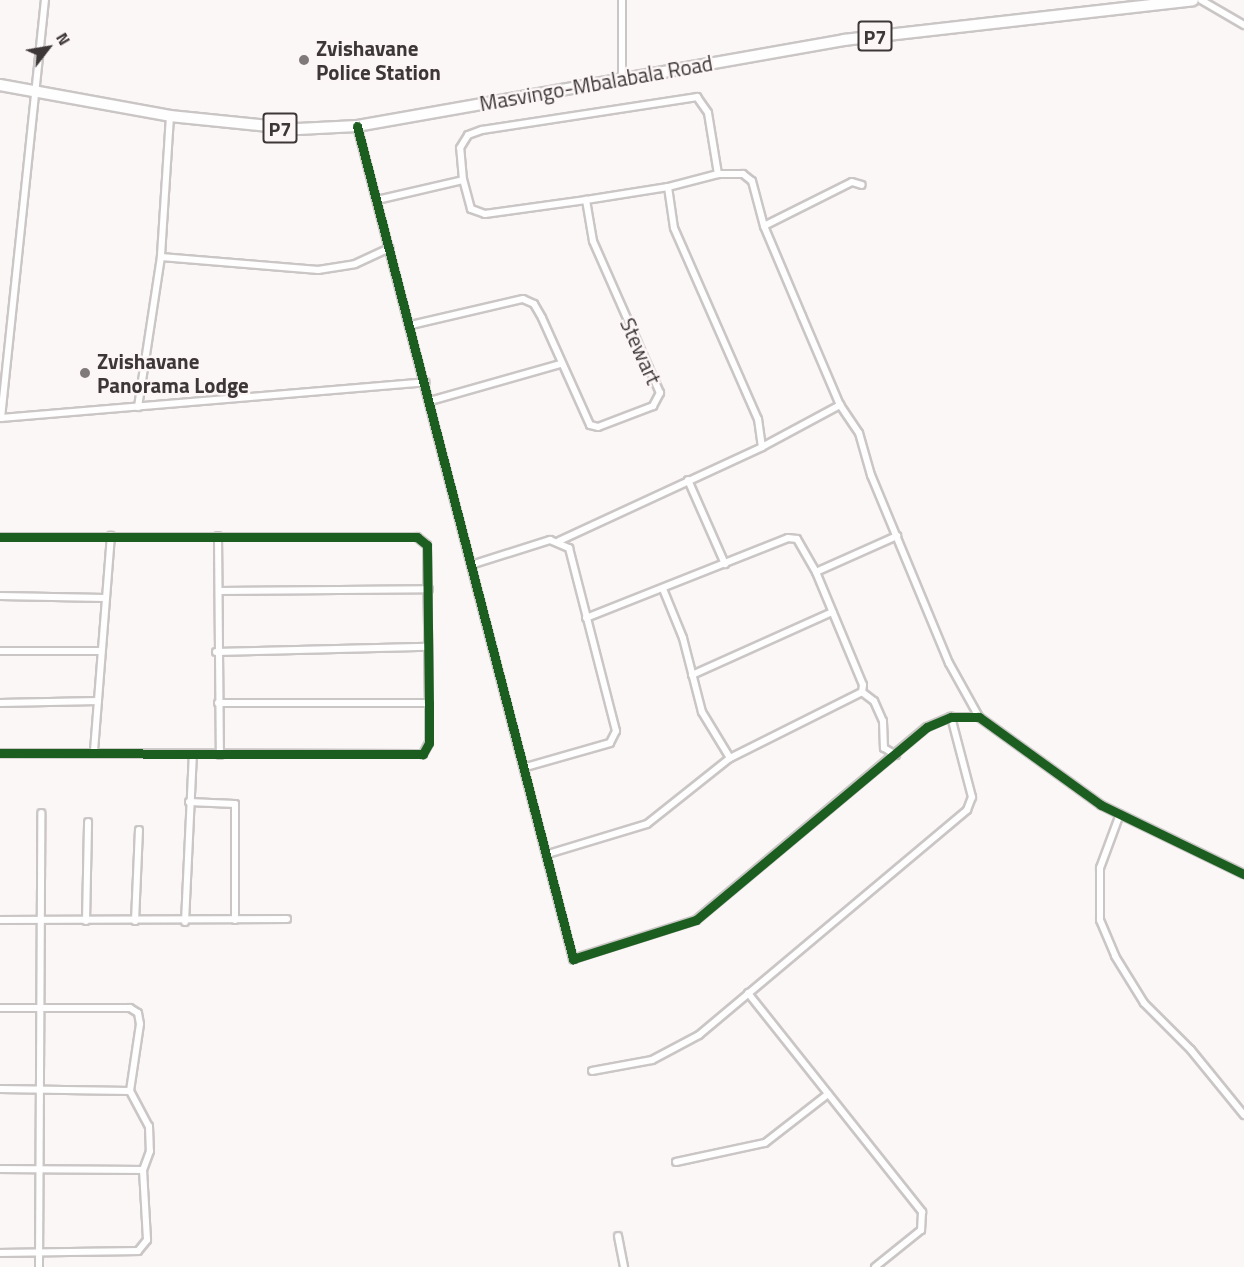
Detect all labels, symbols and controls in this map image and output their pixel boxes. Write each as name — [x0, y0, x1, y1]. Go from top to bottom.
north arrow — [18, 18, 78, 78]
road number: P7 — [857, 19, 893, 53]
text: N — [50, 28, 77, 50]
place label: Zvishavane Police Station — [316, 35, 441, 85]
street label: Masvingo-Mbalabala Road — [477, 50, 715, 116]
marker: Zvishavane Police Station — [297, 53, 311, 67]
road number: P7 — [262, 111, 298, 145]
street label: Stewart — [615, 314, 667, 388]
place label: Zvishavane Panorama Lodge — [97, 348, 249, 398]
marker: Zvishavane Panorama Lodge — [78, 366, 92, 380]

